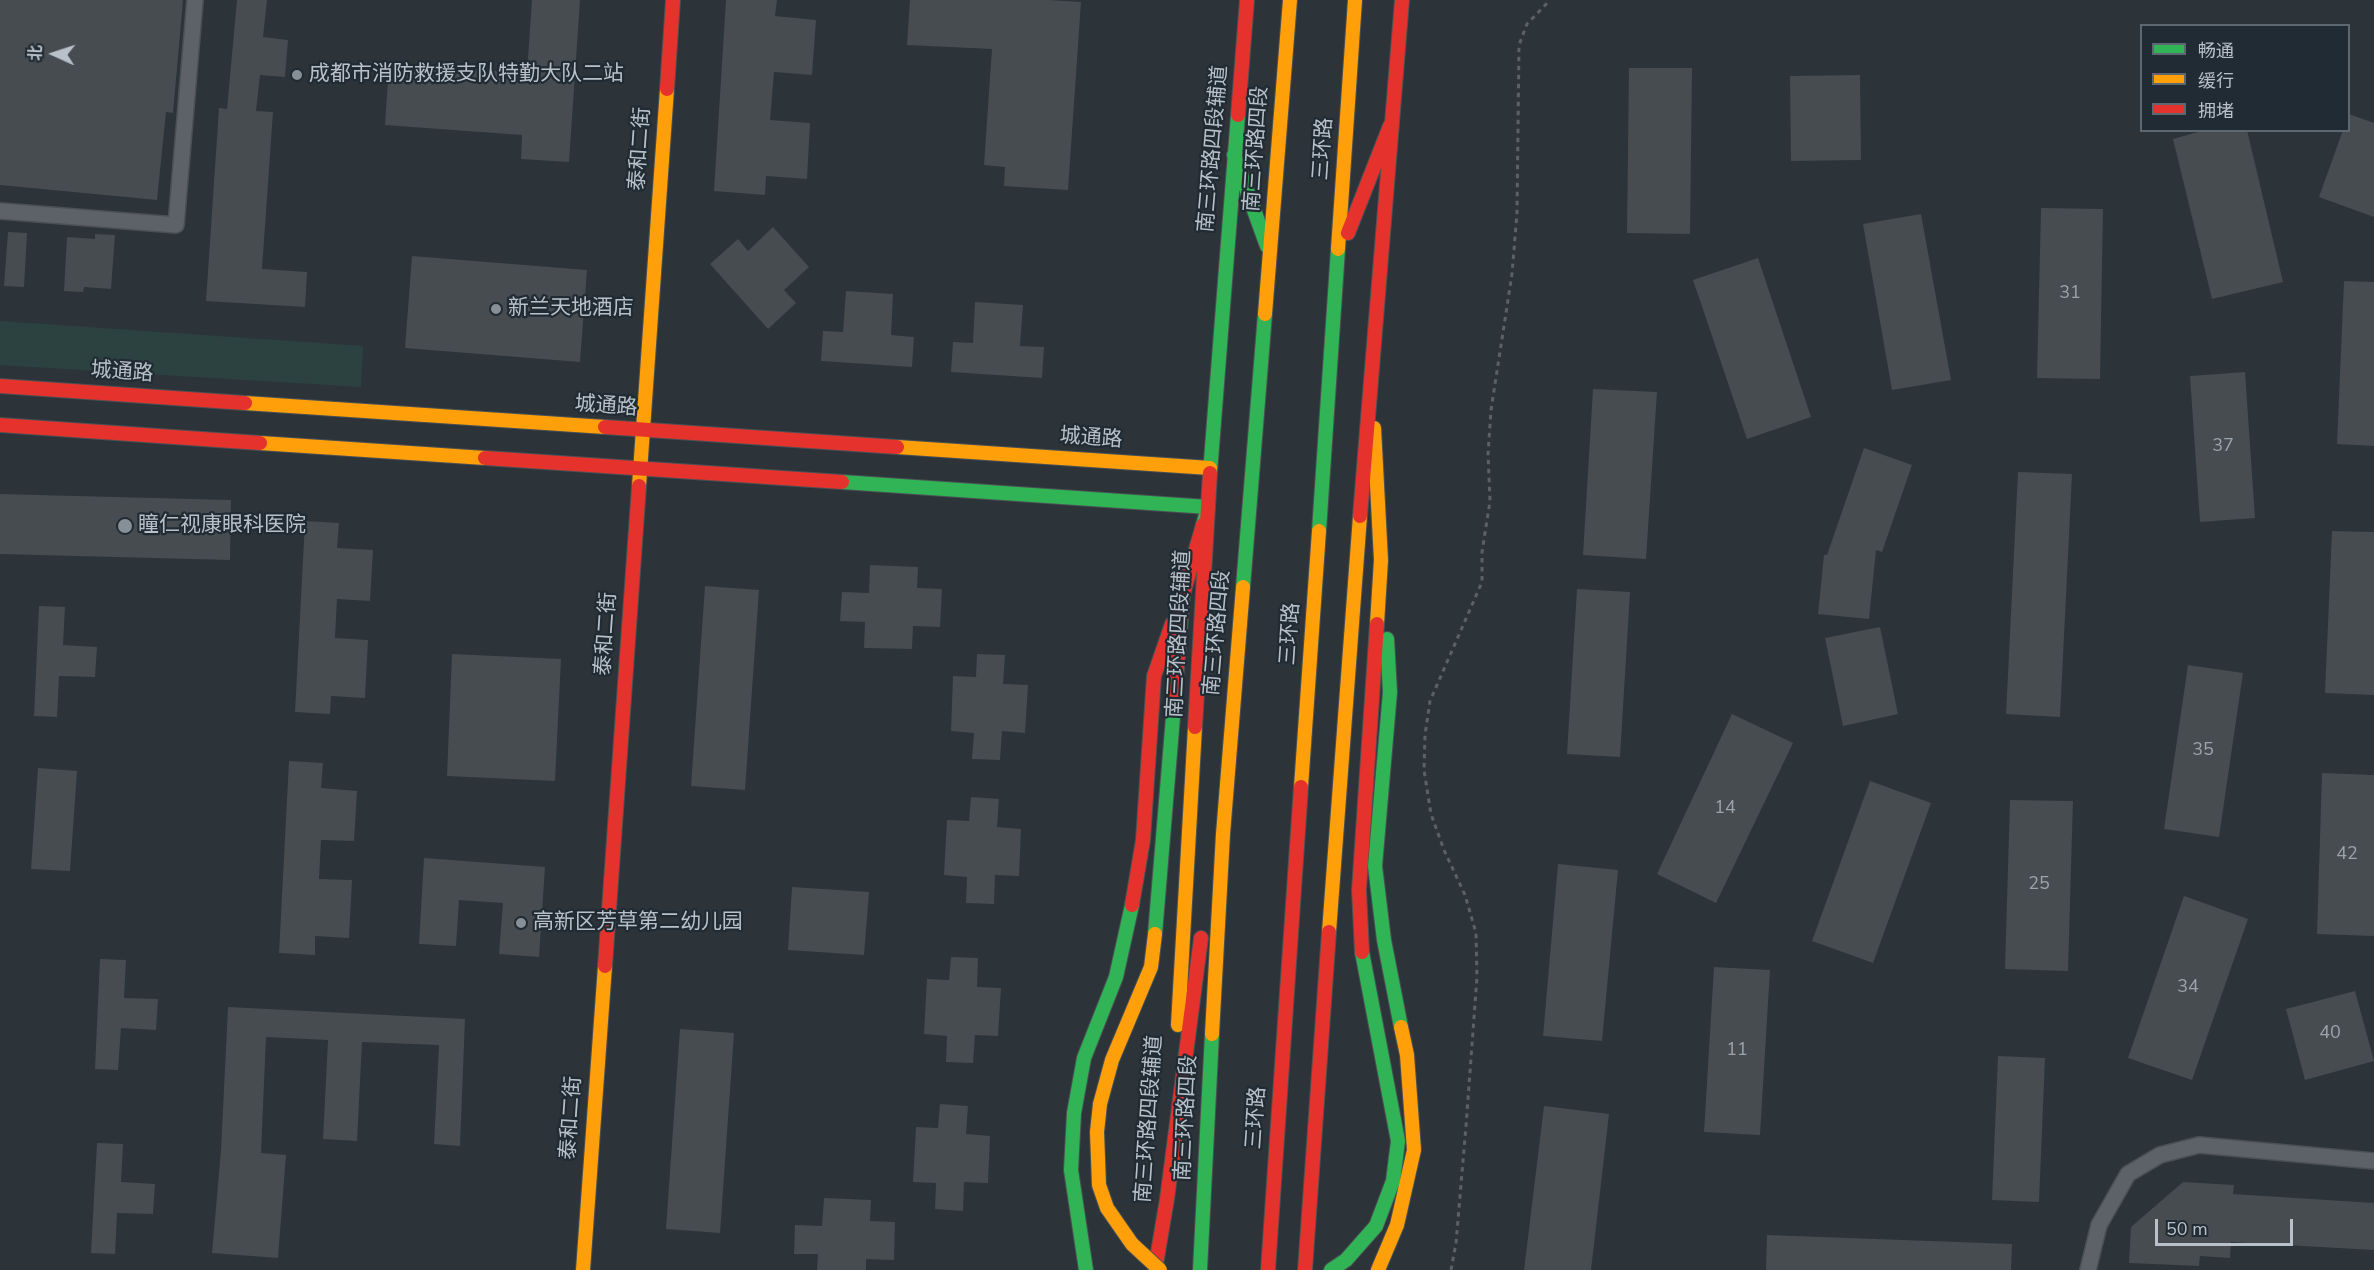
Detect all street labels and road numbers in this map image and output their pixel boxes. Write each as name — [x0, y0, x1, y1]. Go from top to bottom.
street label: 南三环路四段辅道 — [1194, 64, 1234, 234]
street label: 南三环路四段 — [1240, 85, 1274, 213]
street label: 泰和二街 — [626, 106, 656, 192]
street label: 三环路 — [1309, 117, 1339, 181]
street label: 城通路 — [90, 358, 154, 388]
street label: 城通路 — [574, 392, 638, 422]
street label: 城通路 — [1059, 424, 1123, 454]
street label: 南三环路四段辅道 — [1163, 549, 1197, 719]
street label: 南三环路四段 — [1200, 569, 1236, 697]
street label: 泰和二街 — [592, 591, 622, 677]
street label: 三环路 — [1276, 602, 1306, 666]
street label: 南三环路四段辅道 — [1132, 1034, 1168, 1204]
street label: 南三环路四段 — [1171, 1054, 1203, 1182]
street label: 泰和二街 — [557, 1075, 587, 1161]
street label: 三环路 — [1242, 1086, 1272, 1150]

